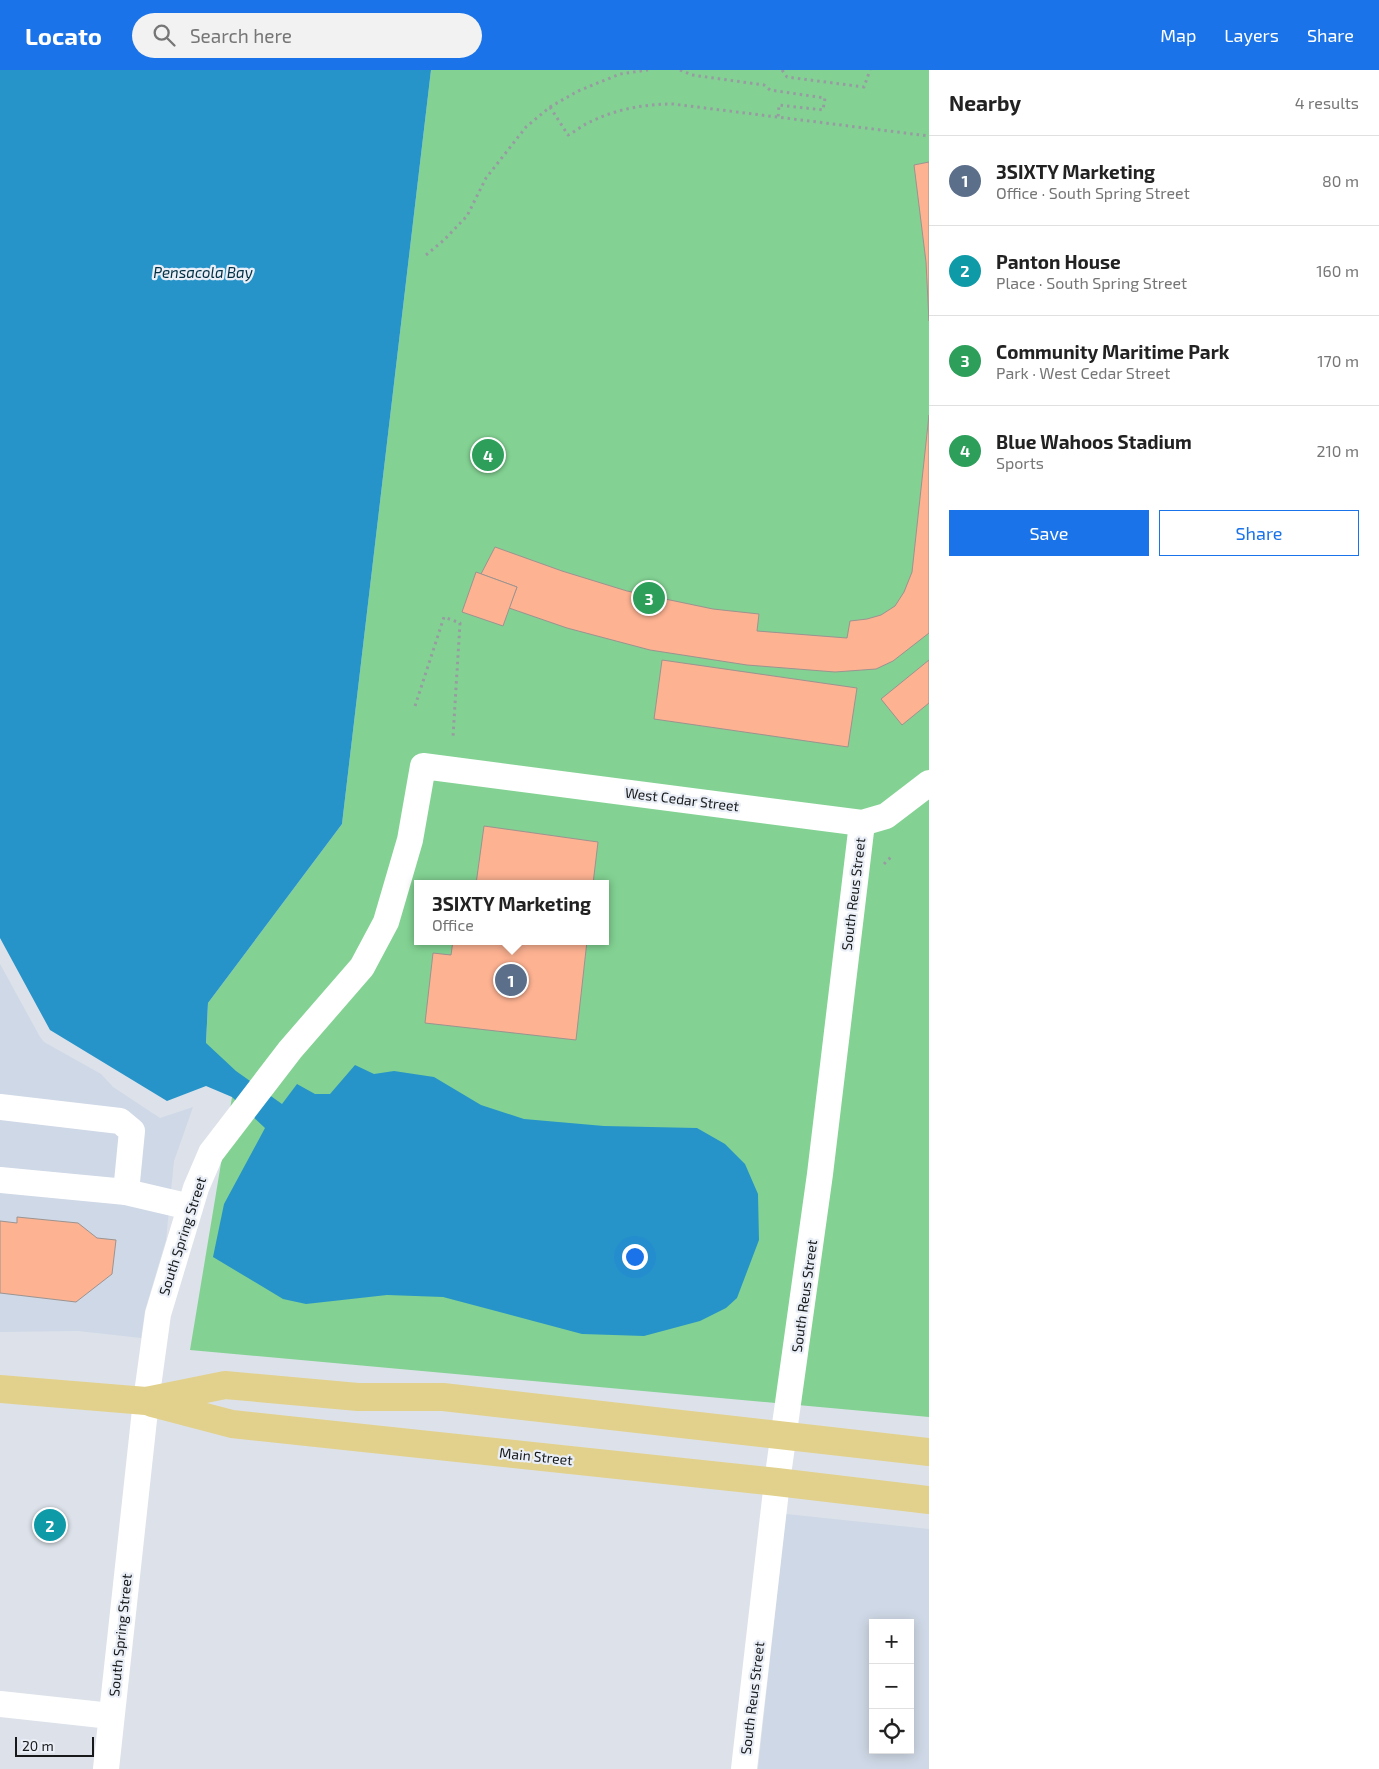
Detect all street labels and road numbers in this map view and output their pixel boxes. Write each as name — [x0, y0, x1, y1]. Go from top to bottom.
street label: West Cedar Street — [624, 784, 740, 814]
street label: South Reus Street — [838, 837, 868, 951]
street label: South Spring Street — [155, 1175, 209, 1297]
street label: South Reus Street — [788, 1239, 820, 1353]
street label: Main Street — [499, 1444, 573, 1468]
street label: South Spring Street — [105, 1573, 135, 1697]
street label: South Reus Street — [737, 1641, 767, 1755]

